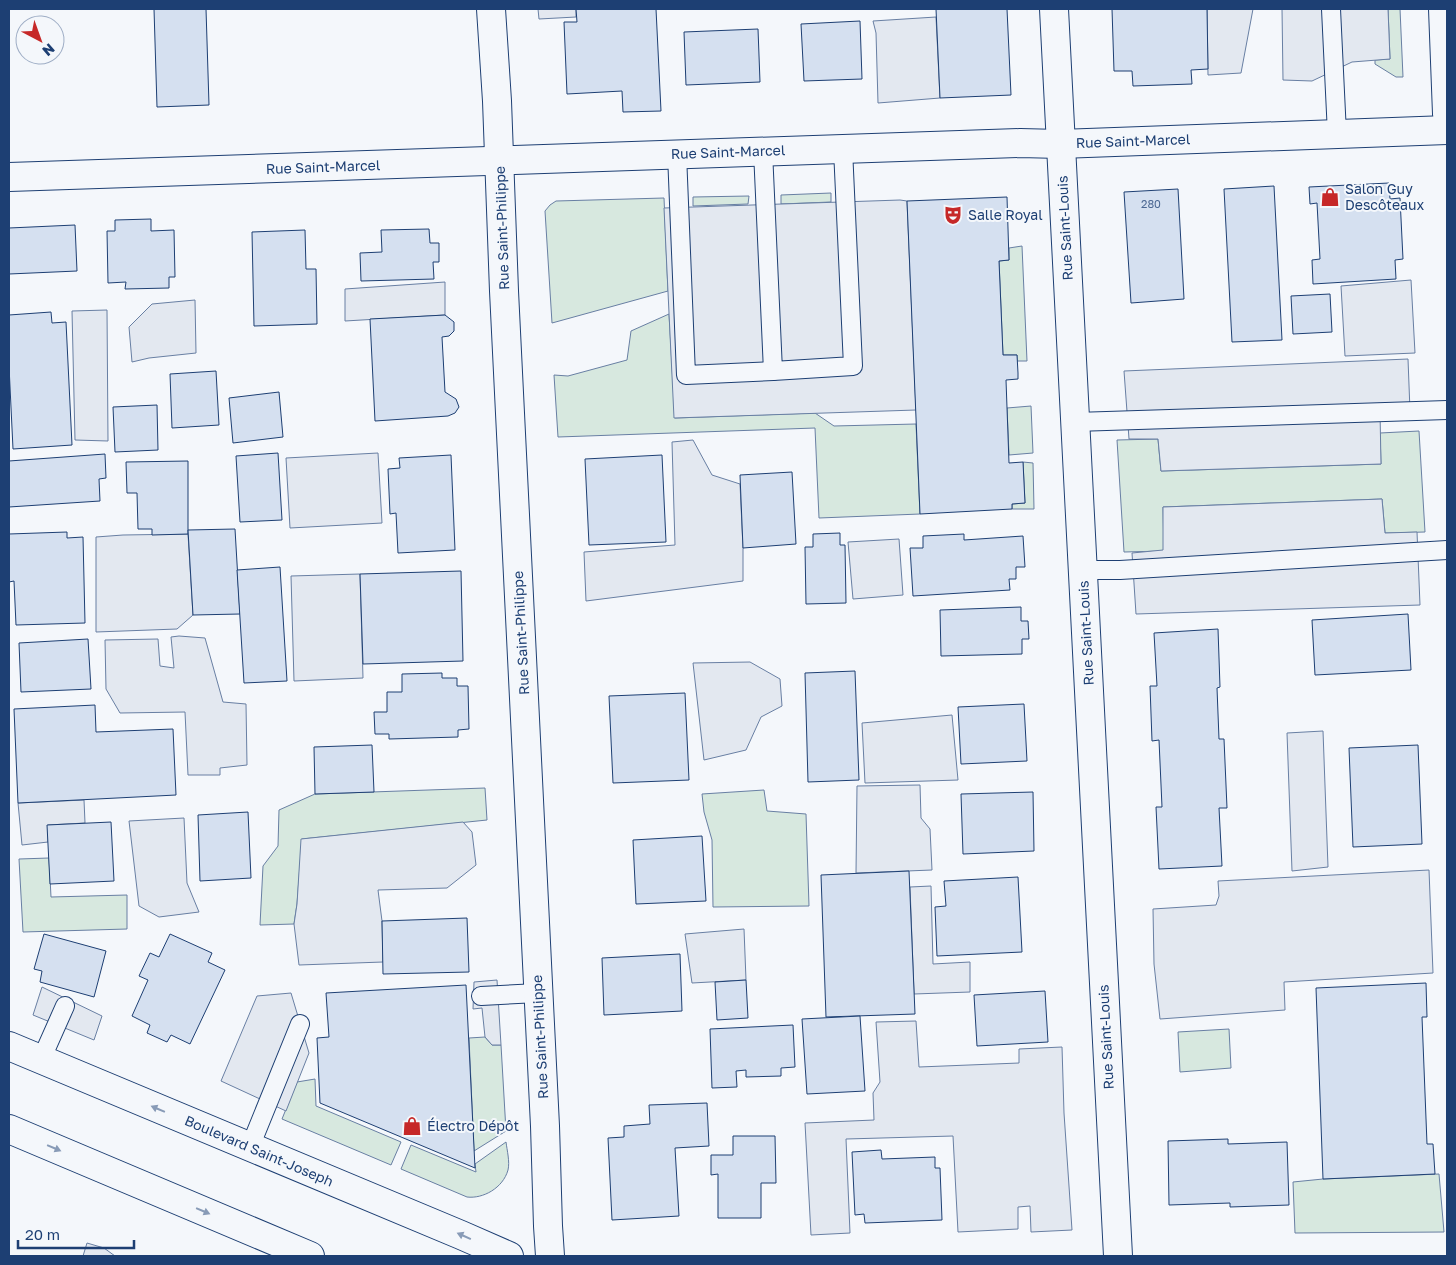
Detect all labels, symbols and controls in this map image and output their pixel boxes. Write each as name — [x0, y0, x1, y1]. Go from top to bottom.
north arrow — [15, 15, 65, 65]
text: N — [39, 40, 58, 60]
street label: Rue Saint-Marcel — [1075, 130, 1191, 151]
street label: Rue Saint-Marcel — [670, 141, 786, 162]
street label: Rue Saint-Marcel — [265, 156, 381, 177]
street label: Rue Saint-Philippe — [491, 166, 512, 290]
street label: Rue Saint-Louis — [1053, 175, 1076, 281]
place label: Salon Guy Descôteaux — [1345, 180, 1424, 213]
shop icon: Salon Guy Descôteaux — [1319, 186, 1341, 208]
house number: 280 — [1141, 197, 1161, 210]
theatre icon: Salle Royal — [942, 204, 964, 226]
place label: Salle Royal — [968, 206, 1043, 223]
street label: Rue Saint-Philippe — [509, 571, 532, 695]
street label: Rue Saint-Louis — [1074, 580, 1097, 686]
street label: Rue Saint-Philippe — [528, 975, 551, 1099]
street label: Rue Saint-Louis — [1094, 984, 1117, 1090]
one-way arrow — [151, 1104, 165, 1112]
street label: Boulevard Saint-Joseph — [182, 1111, 336, 1190]
shop icon: Électro Dépôt — [401, 1115, 423, 1137]
place label: Électro Dépôt — [427, 1117, 519, 1134]
one-way arrow — [47, 1145, 61, 1153]
one-way arrow — [196, 1208, 210, 1216]
scale bar — [18, 1218, 134, 1250]
text: 20 m — [25, 1225, 60, 1243]
one-way arrow — [457, 1232, 471, 1240]

